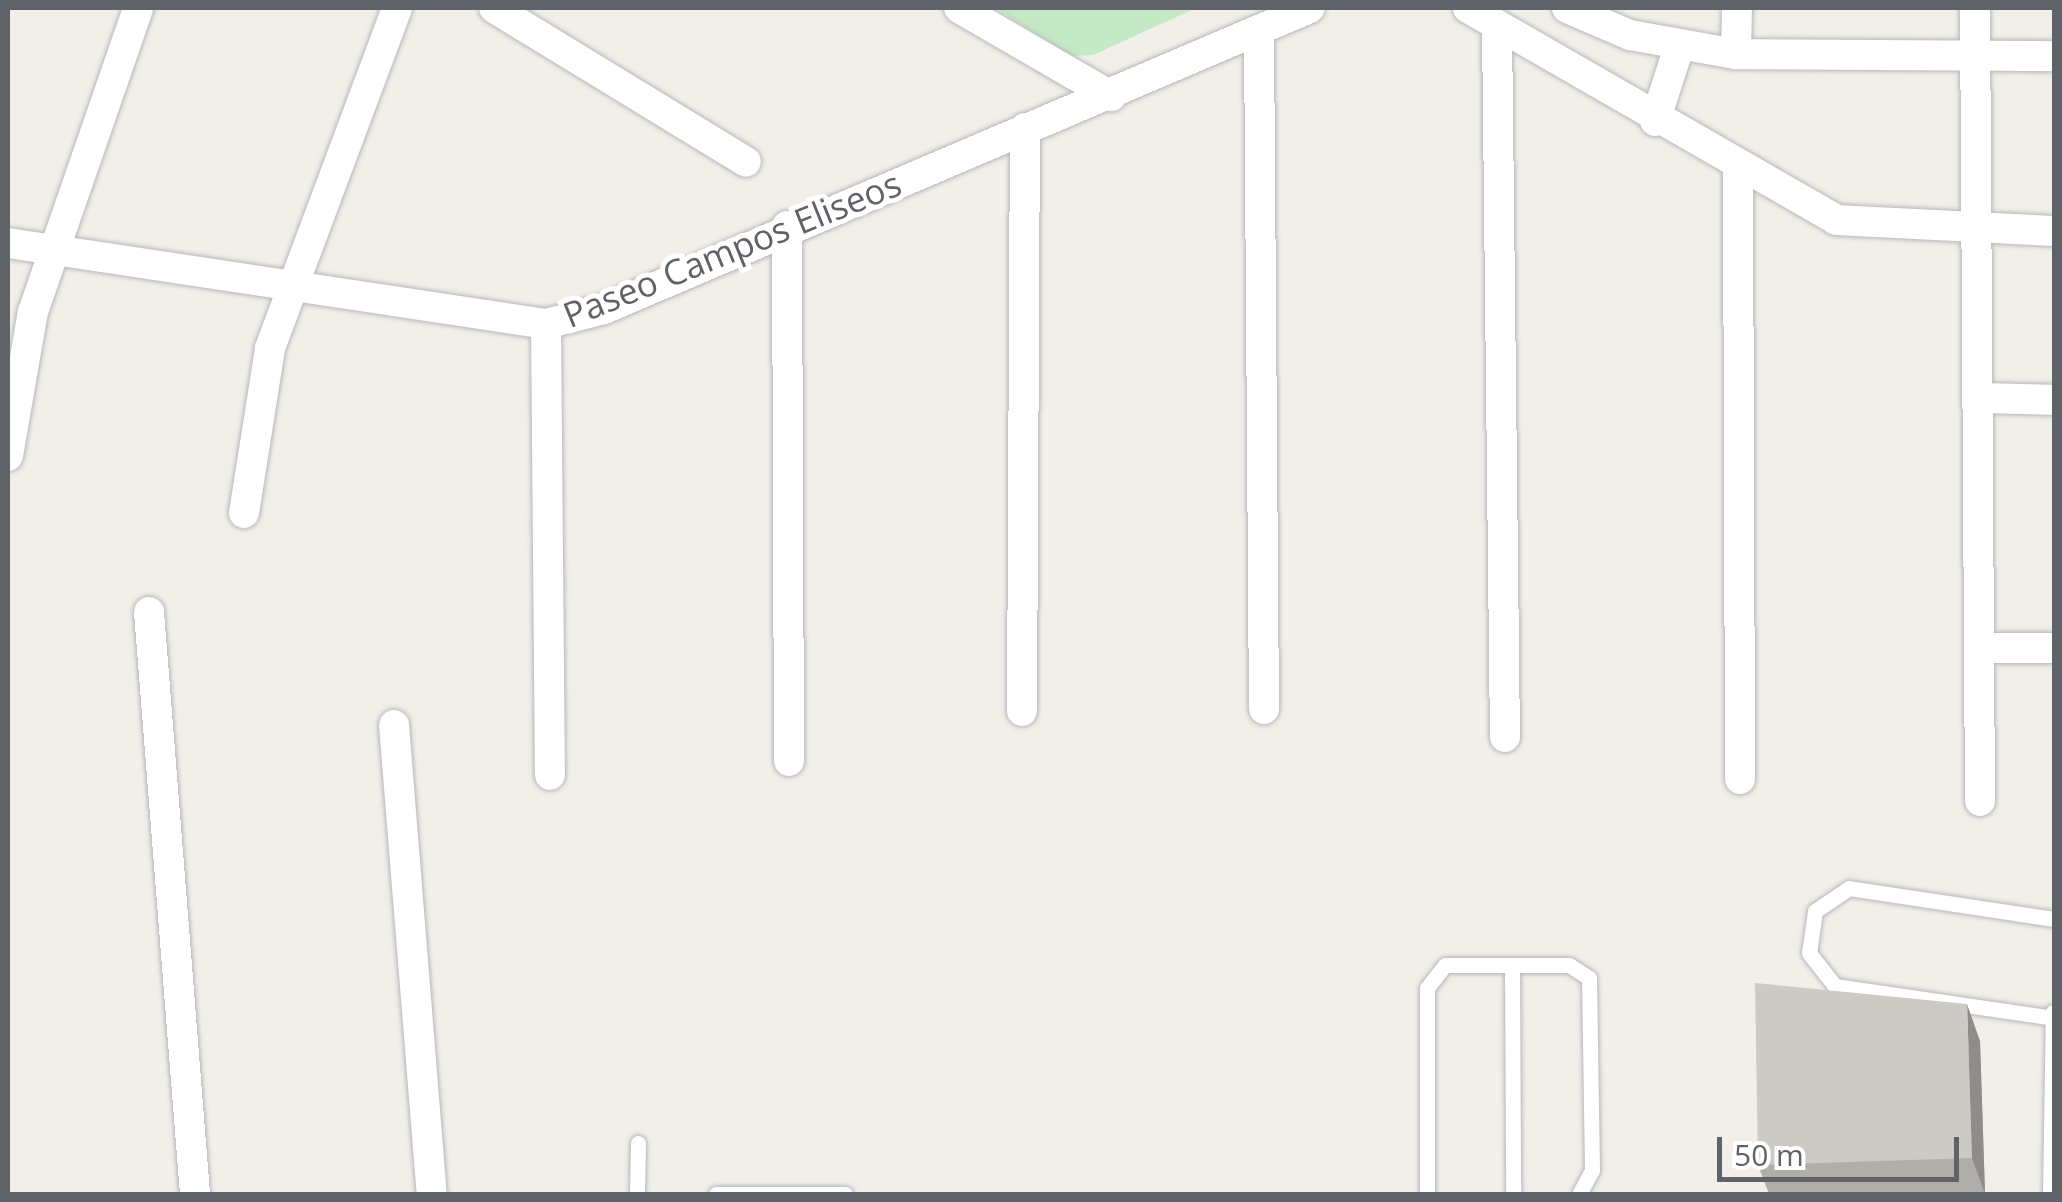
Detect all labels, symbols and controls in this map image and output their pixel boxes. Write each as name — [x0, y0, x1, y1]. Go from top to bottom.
street label: Paseo Campos Eliseos — [557, 162, 907, 336]
scale bar — [1722, 1117, 1964, 1179]
text: 50 m — [1734, 1134, 1804, 1175]

